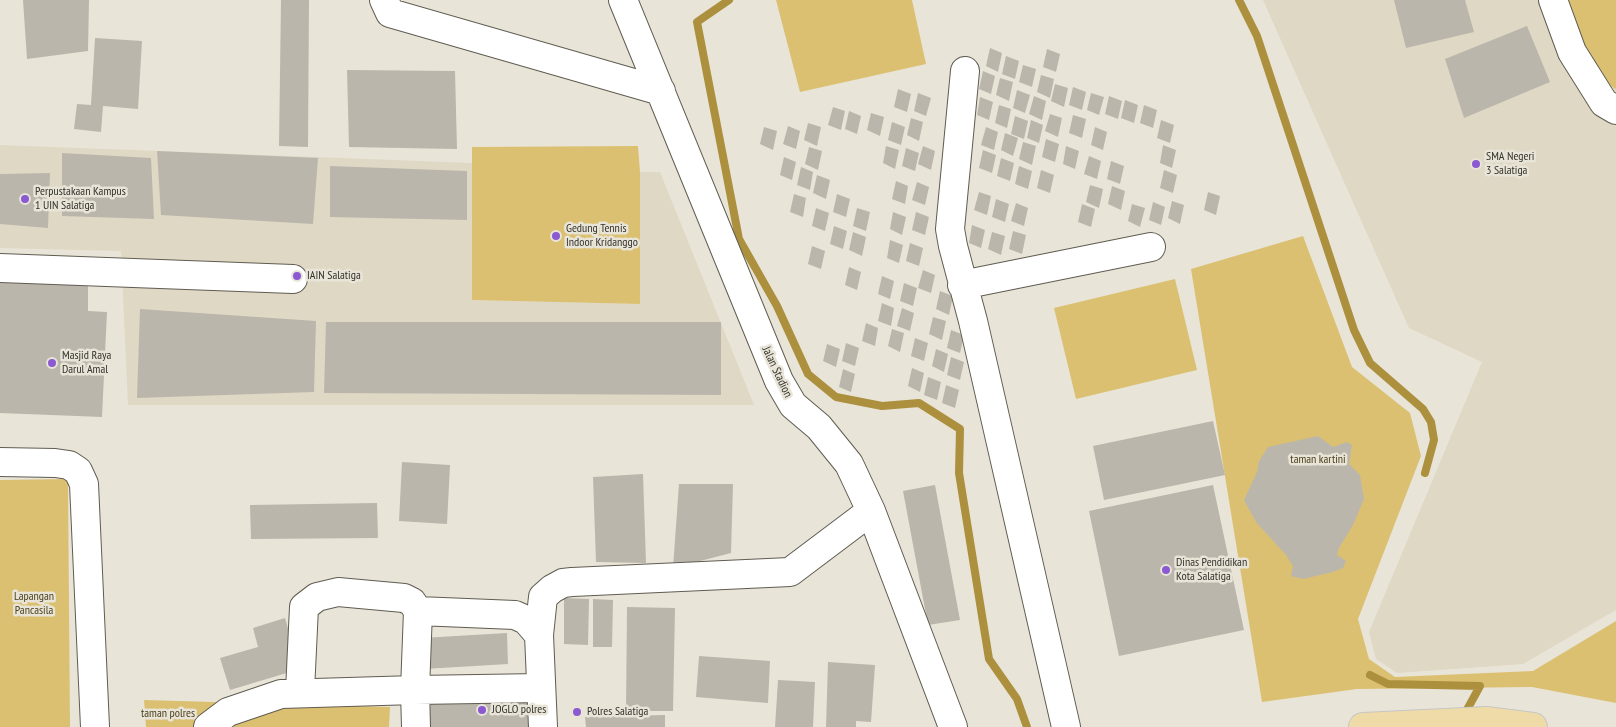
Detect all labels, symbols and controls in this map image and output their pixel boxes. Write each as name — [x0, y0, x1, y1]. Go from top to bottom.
place label: SMA Negeri 3 Salatiga — [1486, 150, 1534, 178]
marker: SMA Negeri 3 Salatiga — [1470, 158, 1482, 170]
place label: Perpustakaan Kampus 1 UIN Salatiga — [35, 185, 126, 213]
marker: Perpustakaan Kampus 1 UIN Salatiga — [19, 193, 31, 205]
place label: Gedung Tennis Indoor Kridanggo — [566, 222, 638, 250]
marker: Gedung Tennis Indoor Kridanggo — [550, 230, 562, 242]
place label: IAIN Salatiga — [307, 269, 361, 283]
marker: IAIN Salatiga — [291, 270, 303, 282]
street label: Jalan Stadion — [759, 344, 795, 400]
place label: Masjid Raya Darul Amal — [62, 349, 111, 377]
marker: Masjid Raya Darul Amal — [46, 357, 58, 369]
park label: taman kartini — [1290, 453, 1346, 467]
place label: Dinas Pendidikan Kota Salatiga — [1176, 556, 1247, 584]
marker: Dinas Pendidikan Kota Salatiga — [1160, 564, 1172, 576]
park label: Lapangan Pancasila — [14, 590, 54, 618]
place label: JOGLO polres — [492, 703, 546, 717]
marker: JOGLO polres — [476, 704, 488, 716]
place label: Polres Salatiga — [587, 705, 648, 719]
marker: Polres Salatiga — [571, 706, 583, 718]
park label: taman polres — [141, 707, 195, 721]

